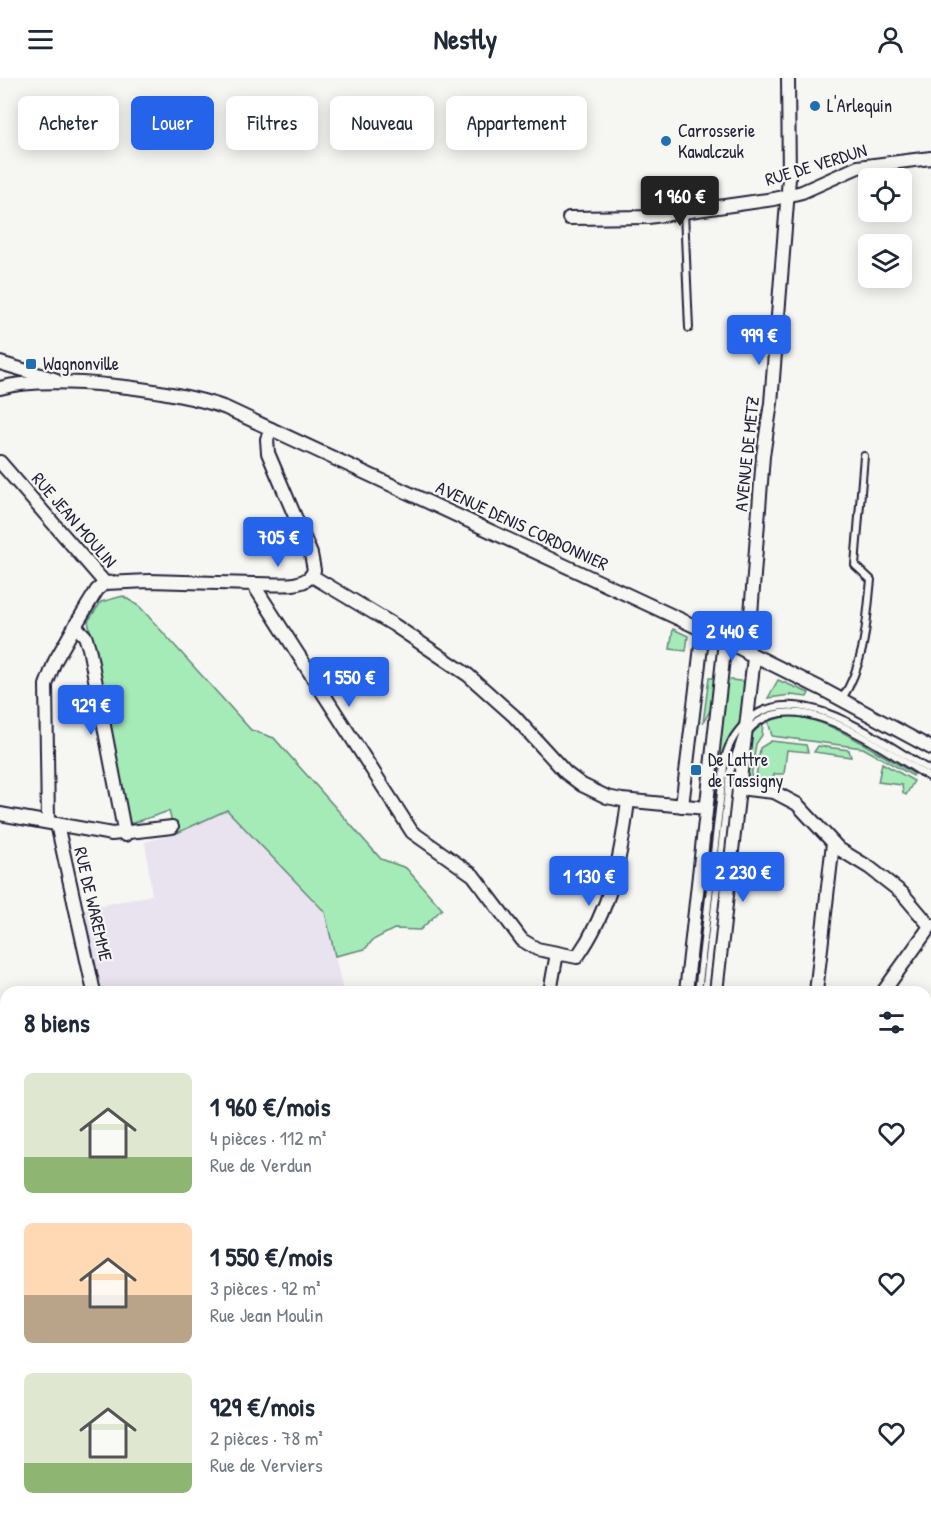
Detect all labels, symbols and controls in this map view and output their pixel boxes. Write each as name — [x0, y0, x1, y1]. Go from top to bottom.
text: Nestly — [434, 21, 497, 57]
icon: menu — [24, 23, 57, 56]
icon: person — [874, 23, 907, 56]
place label: L'Arlequin — [827, 93, 892, 118]
chip: Acheter — [18, 96, 119, 150]
chip: Louer — [131, 96, 214, 150]
chip: Filtres — [226, 96, 318, 150]
chip: Nouveau — [330, 96, 434, 150]
chip: Appartement — [446, 96, 587, 150]
marker: L'Arlequin — [808, 99, 822, 113]
place label: Carrosserie Kawalczuk — [678, 118, 755, 164]
marker: Carrosserie Kawalczuk — [659, 134, 673, 148]
street label: RUE DE VERDUN — [762, 137, 870, 192]
map controls — [858, 168, 912, 288]
button: locate — [858, 168, 912, 222]
pin: 1 960 € — [625, 176, 735, 227]
text: 1 960 € — [655, 182, 705, 209]
button: layers — [858, 234, 912, 288]
pin: 999 € — [717, 315, 801, 366]
text: 999 € — [741, 321, 777, 348]
place label: Wagnonville — [43, 351, 119, 376]
marker: Wagnonville — [24, 357, 38, 371]
street label: AVENUE DE METZ — [728, 395, 765, 513]
street label: RUE JEAN MOULIN — [26, 467, 123, 573]
street label: AVENUE DENIS CORDONNIER — [432, 475, 612, 576]
pin: 705 € — [236, 517, 320, 568]
text: 705 € — [257, 523, 299, 550]
pin: 2 440 € — [677, 611, 787, 662]
text: 2 440 € — [706, 617, 758, 644]
pin: 1 550 € — [294, 657, 404, 708]
text: 1 550 € — [323, 663, 375, 690]
pin: 929 € — [49, 685, 133, 736]
text: 929 € — [72, 691, 110, 718]
place label: De Lattre de Tassigny — [708, 747, 784, 793]
marker: De Lattre de Tassigny — [689, 763, 703, 777]
street label: RUE DE WAREMME — [68, 844, 119, 963]
pin: 2 230 € — [688, 852, 798, 903]
pin: 1 130 € — [534, 856, 644, 907]
text: 2 230 € — [715, 858, 771, 885]
text: 1 130 € — [563, 862, 615, 889]
text: 8 biens — [24, 1005, 90, 1040]
icon: filters — [875, 1006, 908, 1039]
text: 1 960 €/mois — [210, 1089, 330, 1124]
icon: home — [72, 1097, 144, 1169]
icon: heart — [875, 1117, 908, 1150]
text: 4 pièces · 112 m² — [210, 1124, 326, 1151]
text: Rue de Verdun — [210, 1151, 312, 1178]
text: 1 550 €/mois — [210, 1239, 333, 1274]
icon: home — [72, 1247, 144, 1319]
icon: heart — [875, 1267, 908, 1300]
text: 3 pièces · 92 m² — [210, 1274, 321, 1301]
text: Rue Jean Moulin — [210, 1301, 323, 1328]
text: 929 €/mois — [210, 1389, 315, 1424]
icon: home — [72, 1397, 144, 1469]
icon: heart — [875, 1417, 908, 1450]
text: 2 pièces · 78 m² — [210, 1424, 323, 1451]
text: Rue de Verviers — [210, 1451, 323, 1478]

